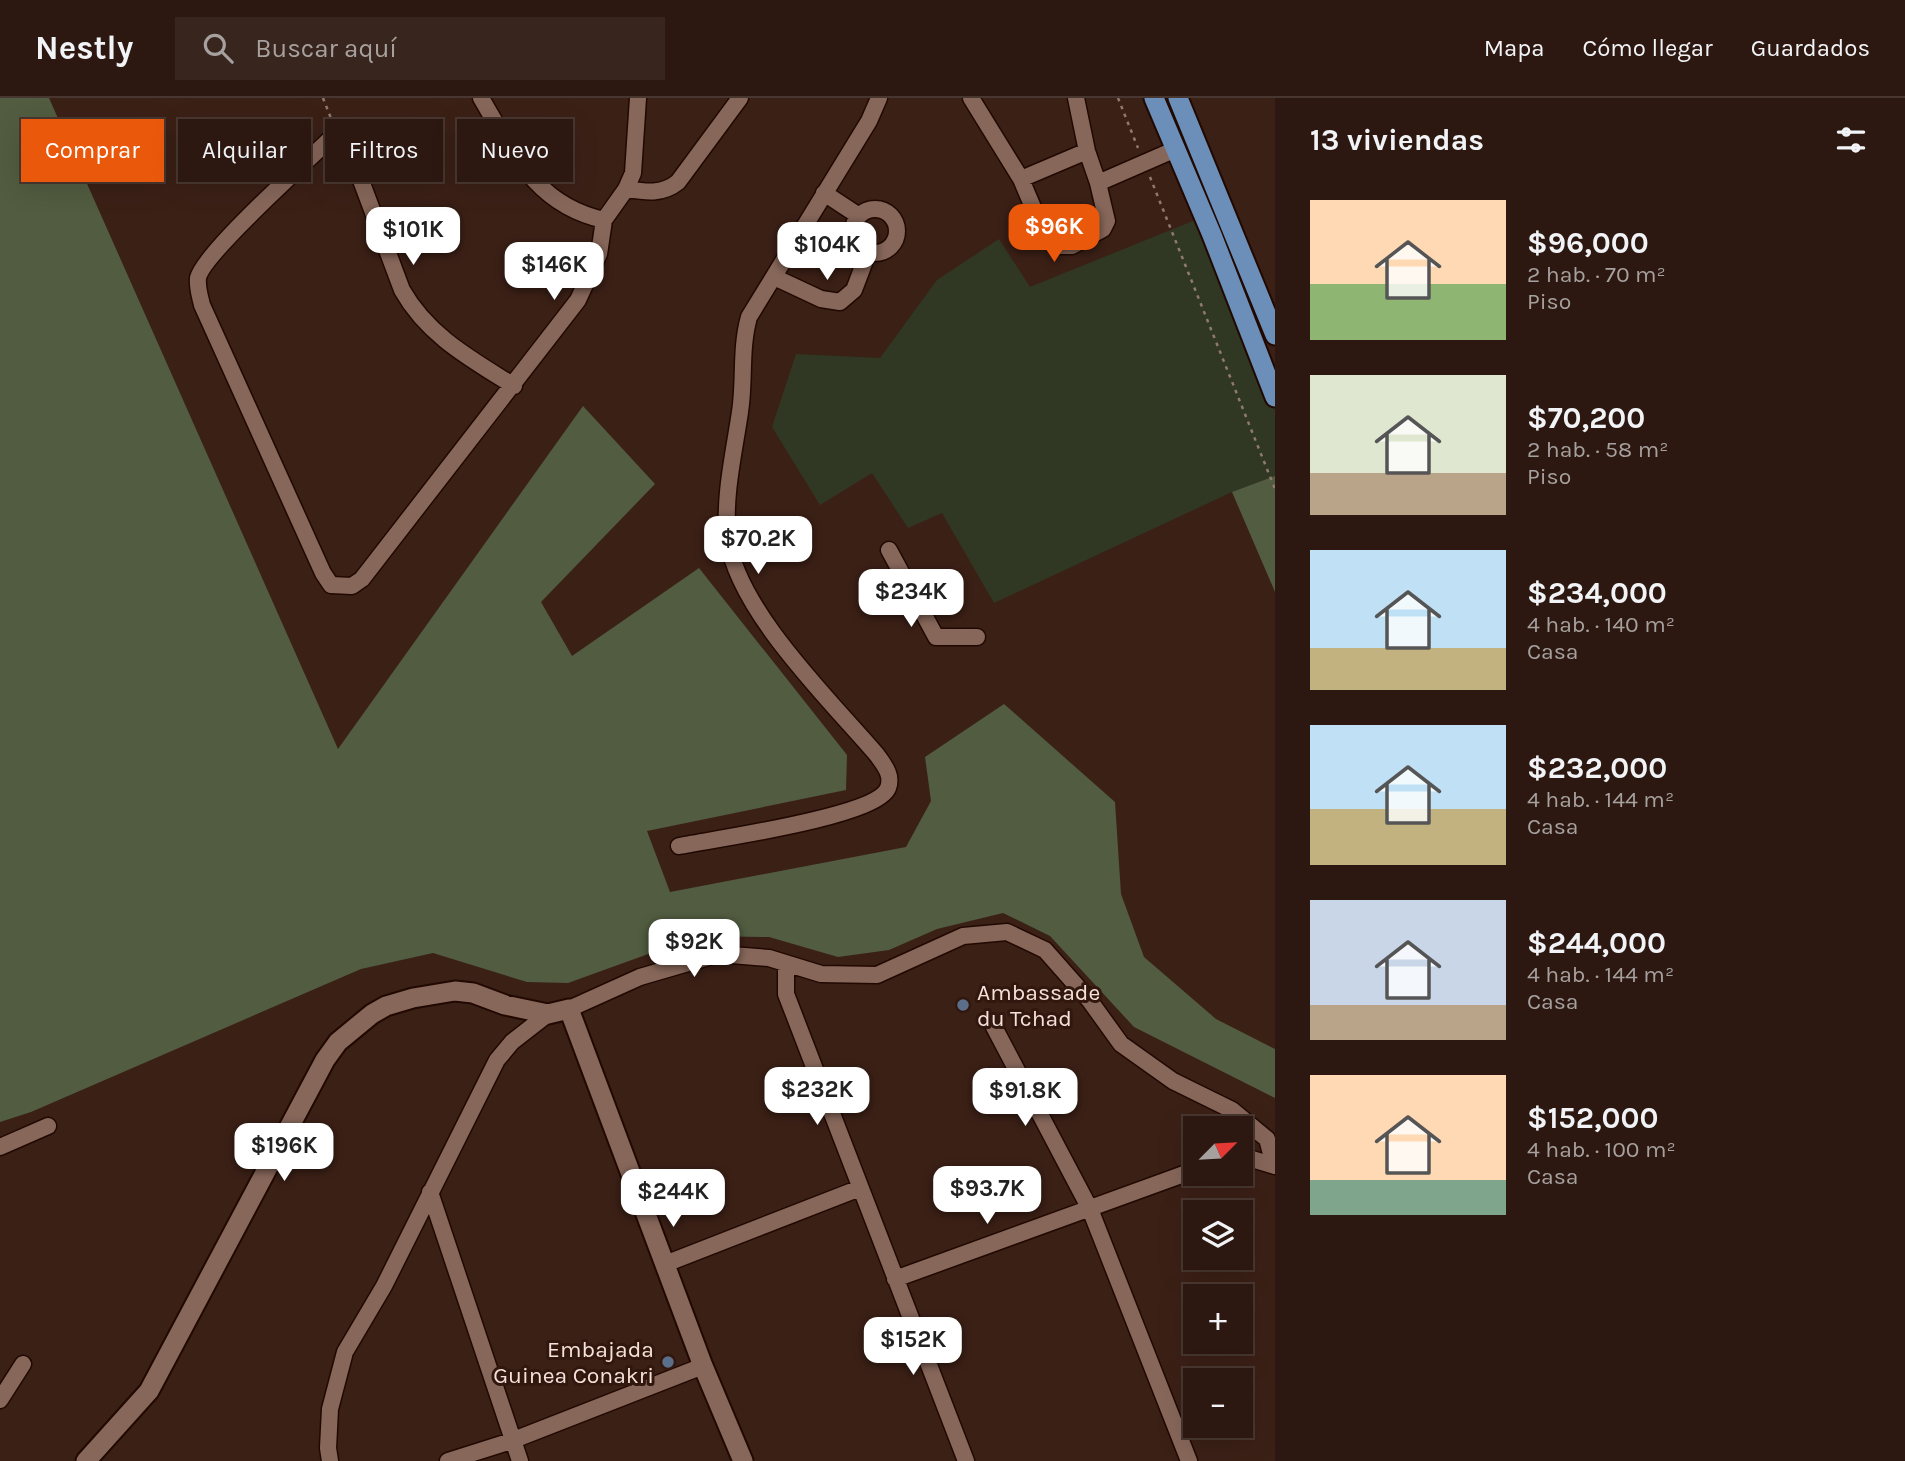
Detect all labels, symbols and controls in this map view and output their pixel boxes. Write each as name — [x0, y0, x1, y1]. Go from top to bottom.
search box — [175, 17, 665, 80]
text: Nestly — [35, 29, 133, 67]
icon: search — [199, 29, 237, 67]
text: Buscar aquí — [255, 33, 397, 64]
text: Mapa — [1484, 34, 1544, 62]
text: Cómo llegar — [1582, 34, 1713, 62]
text: Guardados — [1751, 34, 1870, 62]
chip: Comprar — [21, 119, 164, 182]
chip: Alquilar — [178, 119, 311, 182]
chip: Filtros — [325, 119, 443, 182]
chip: Nuevo — [457, 119, 573, 182]
icon: filters — [1832, 121, 1870, 159]
text: 13 viviendas — [1310, 122, 1484, 158]
pin: $96K — [1013, 204, 1095, 264]
pin: $101K — [364, 208, 462, 267]
text: $96K — [1025, 213, 1083, 240]
text: $101K — [382, 216, 444, 243]
pin: $104K — [778, 222, 876, 282]
text: $96,000 — [1527, 225, 1649, 261]
icon: home — [1366, 228, 1450, 312]
text: $104K — [793, 231, 861, 258]
pin: $146K — [505, 242, 603, 302]
text: $146K — [521, 251, 587, 278]
text: 2 hab. · 70 m² — [1527, 261, 1666, 288]
text: Piso — [1527, 288, 1571, 315]
text: $70,200 — [1527, 400, 1645, 436]
icon: home — [1366, 403, 1450, 487]
text: 2 hab. · 58 m² — [1527, 436, 1668, 463]
text: Piso — [1527, 463, 1571, 490]
pin: $70.2K — [701, 517, 815, 576]
text: $70.2K — [720, 525, 796, 552]
pin: $234K — [862, 570, 960, 629]
text: $234,000 — [1527, 575, 1667, 611]
text: $234K — [875, 578, 947, 605]
icon: home — [1366, 578, 1450, 662]
text: 4 hab. · 140 m² — [1527, 611, 1675, 638]
text: Casa — [1527, 638, 1579, 665]
text: $232,000 — [1527, 750, 1667, 786]
icon: home — [1366, 753, 1450, 837]
text: 4 hab. · 144 m² — [1527, 786, 1674, 813]
text: Casa — [1527, 813, 1579, 840]
pin: $92K — [653, 920, 735, 979]
text: $244,000 — [1527, 925, 1666, 961]
text: $92K — [665, 928, 723, 955]
icon: home — [1366, 928, 1450, 1012]
text: 4 hab. · 144 m² — [1527, 961, 1674, 988]
place label: Ambassade du Tchad — [977, 979, 1100, 1032]
text: Casa — [1527, 988, 1579, 1015]
marker: Ambassade du Tchad — [955, 997, 971, 1013]
pin: $232K — [768, 1068, 866, 1127]
pin: $91.8K — [968, 1068, 1082, 1128]
text: $232K — [780, 1076, 854, 1103]
text: $91.8K — [989, 1077, 1061, 1104]
text: $152,000 — [1527, 1100, 1659, 1136]
icon: home — [1366, 1103, 1450, 1187]
north arrow — [1183, 1116, 1253, 1186]
map controls — [1183, 1116, 1253, 1438]
pin: $196K — [235, 1124, 333, 1183]
text: $196K — [250, 1132, 318, 1159]
text: 4 hab. · 100 m² — [1527, 1136, 1676, 1163]
text: Casa — [1527, 1163, 1579, 1190]
pin: $93.7K — [930, 1166, 1044, 1226]
pin: $244K — [624, 1170, 722, 1229]
text: $93.7K — [949, 1175, 1025, 1202]
text: $244K — [637, 1178, 709, 1205]
button: layers — [1183, 1200, 1253, 1270]
button: + — [1183, 1284, 1253, 1354]
pin: $152K — [864, 1318, 962, 1377]
text: $152K — [880, 1326, 946, 1353]
place label: Embajada Guinea Conakri — [493, 1336, 654, 1389]
marker: Embajada Guinea Conakri — [660, 1354, 676, 1370]
button: − — [1183, 1368, 1253, 1438]

